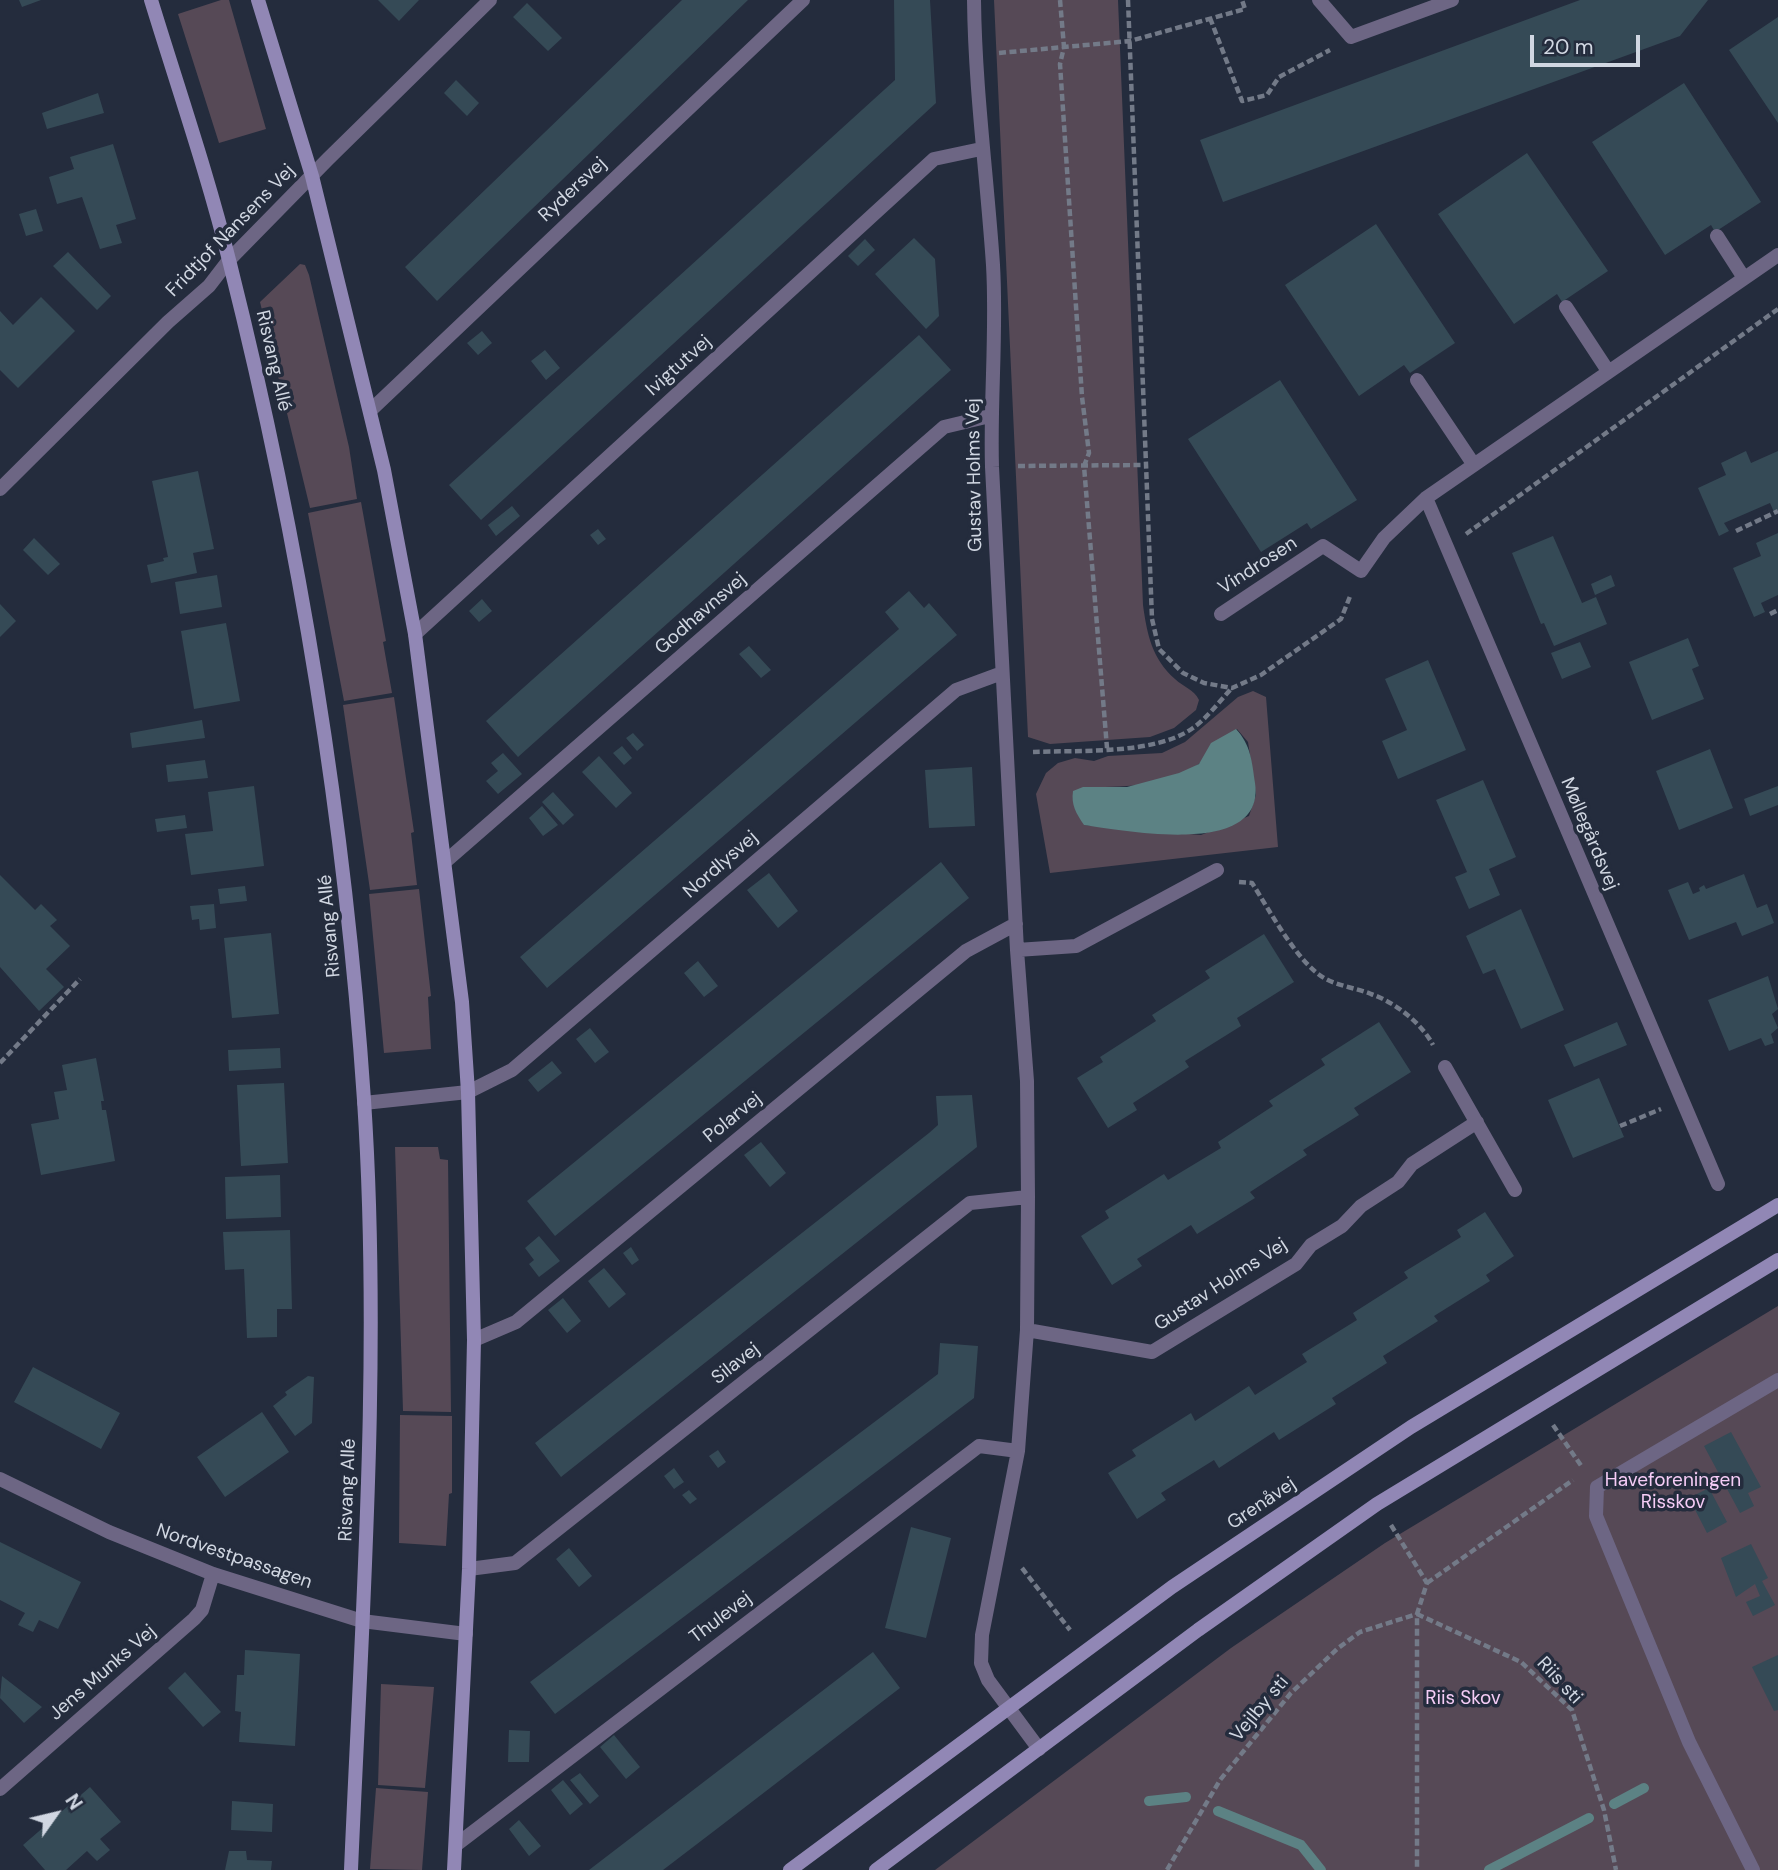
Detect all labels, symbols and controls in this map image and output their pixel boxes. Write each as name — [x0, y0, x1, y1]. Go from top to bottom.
scale bar — [1533, 21, 1643, 65]
text: 20 m — [1543, 33, 1594, 61]
street label: Rydersvej — [534, 153, 612, 227]
street label: Fridtjof Nansens Vej — [162, 160, 300, 302]
street label: Risvang Allé — [250, 308, 296, 414]
street label: Ivigtutvej — [642, 331, 716, 401]
street label: Gustav Holms Vej — [962, 398, 988, 552]
street label: Vindrosen — [1214, 532, 1302, 600]
street label: Godhavnsvej — [651, 568, 751, 660]
street label: Møllegårdsvej — [1555, 774, 1623, 894]
street label: Nordlysvej — [679, 826, 763, 904]
street label: Risvang Allé — [314, 874, 346, 978]
street label: Polarvej — [699, 1088, 767, 1148]
street label: Gustav Holms Vej — [1150, 1234, 1292, 1336]
street label: Silavej — [707, 1338, 765, 1390]
street label: Risvang Allé — [335, 1438, 361, 1542]
park label: Haveforeningen Risskov — [1605, 1470, 1741, 1514]
street label: Grenåvej — [1223, 1473, 1301, 1535]
street label: Nordvestpassagen — [153, 1520, 315, 1594]
street label: Thulevej — [685, 1587, 757, 1649]
street label: Jens Munks Vej — [45, 1620, 161, 1726]
street label: Riis sti — [1532, 1653, 1586, 1709]
street label: Vejlby sti — [1226, 1671, 1294, 1747]
park label: Riis Skov — [1425, 1688, 1501, 1710]
north arrow — [21, 1779, 91, 1849]
text: N — [60, 1789, 88, 1815]

